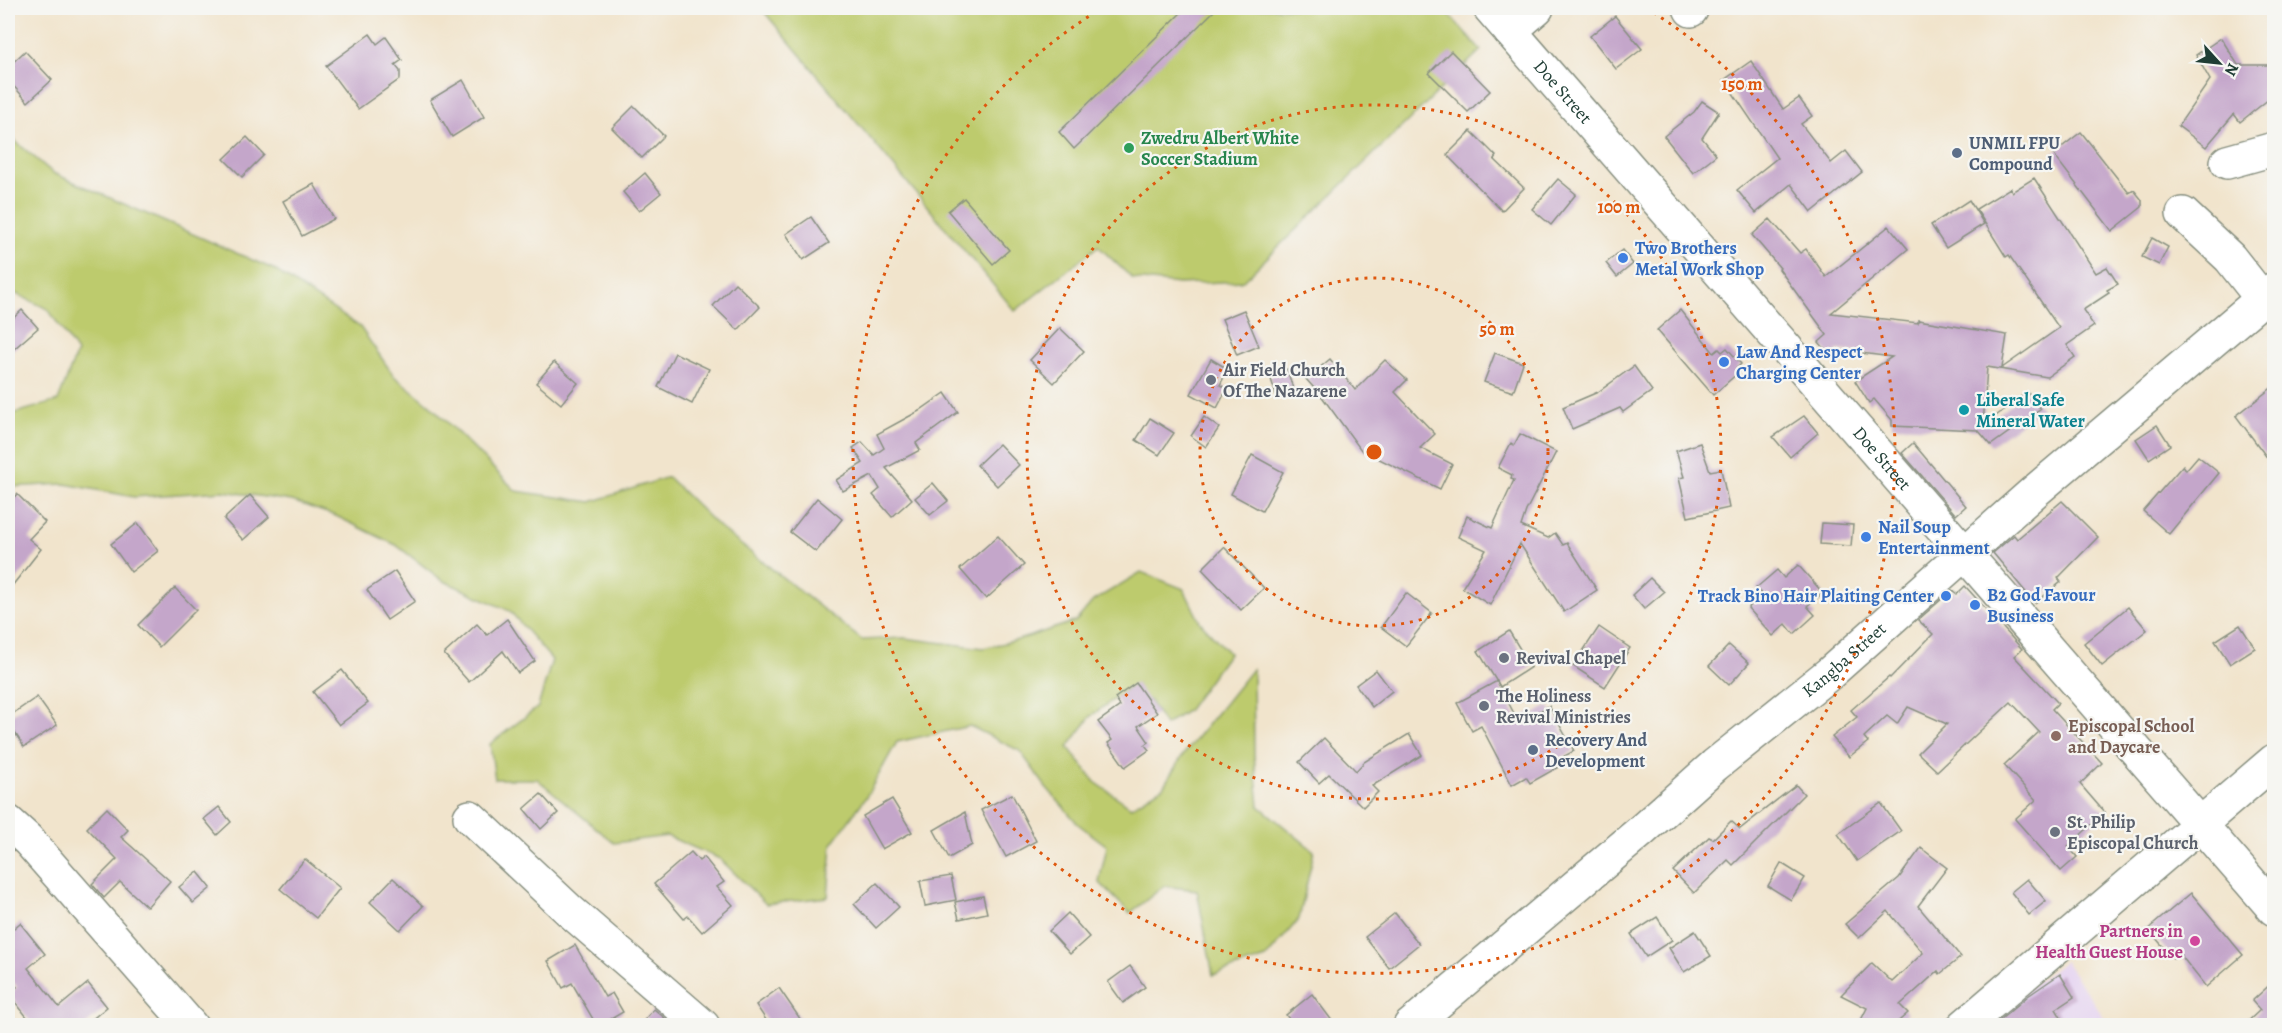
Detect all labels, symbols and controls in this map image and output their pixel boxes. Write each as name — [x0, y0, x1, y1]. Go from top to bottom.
north arrow — [2189, 33, 2249, 93]
street label: Doe Street — [1528, 55, 1597, 129]
text: N — [2219, 59, 2244, 80]
text: 150 m — [1721, 72, 1763, 96]
place label: Zwedru Albert White Soccer Stadium — [1141, 126, 1299, 171]
place label: UNMIL FPU Compound — [1969, 131, 2060, 176]
marker: Zwedru Albert White Soccer Stadium — [1122, 141, 1136, 155]
marker: UNMIL FPU Compound — [1950, 146, 1964, 160]
text: 100 m — [1598, 195, 1640, 219]
place label: Two Brothers Metal Work Shop — [1635, 236, 1764, 281]
marker: Two Brothers Metal Work Shop — [1616, 251, 1630, 265]
text: 50 m — [1480, 317, 1514, 341]
place label: Law And Respect Charging Center — [1736, 340, 1863, 385]
marker: Law And Respect Charging Center — [1717, 355, 1731, 369]
place label: Air Field Church Of The Nazarene — [1222, 358, 1347, 403]
marker: Air Field Church Of The Nazarene — [1204, 373, 1218, 387]
place label: Liberal Safe Mineral Water — [1976, 388, 2086, 433]
marker: Liberal Safe Mineral Water — [1957, 403, 1971, 417]
street label: Doe Street — [1847, 421, 1916, 496]
centre of rings — [1364, 442, 1384, 462]
place label: Nail Soup Entertainment — [1878, 515, 1990, 560]
marker: Nail Soup Entertainment — [1859, 530, 1873, 544]
place label: B2 God Favour Business — [1987, 583, 2096, 628]
place label: Track Bino Hair Plaiting Center — [1698, 584, 1935, 608]
marker: Track Bino Hair Plaiting Center — [1939, 589, 1953, 603]
marker: B2 God Favour Business — [1968, 598, 1982, 612]
street label: Kangba Street — [1797, 617, 1891, 703]
place label: Revival Chapel — [1516, 646, 1626, 670]
marker: Revival Chapel — [1497, 651, 1511, 665]
place label: The Holiness Revival Ministries — [1496, 684, 1631, 729]
marker: The Holiness Revival Ministries — [1477, 699, 1491, 713]
place label: Episcopal School and Daycare — [2068, 714, 2194, 759]
place label: Recovery And Development — [1545, 728, 1647, 773]
marker: Episcopal School and Daycare — [2049, 729, 2063, 743]
marker: Recovery And Development — [1526, 743, 1540, 757]
place label: St. Philip Episcopal Church — [2067, 810, 2199, 855]
marker: St. Philip Episcopal Church — [2048, 825, 2062, 839]
place label: Partners in Health Guest House — [2035, 919, 2183, 964]
marker: Partners in Health Guest House — [2188, 934, 2202, 948]

